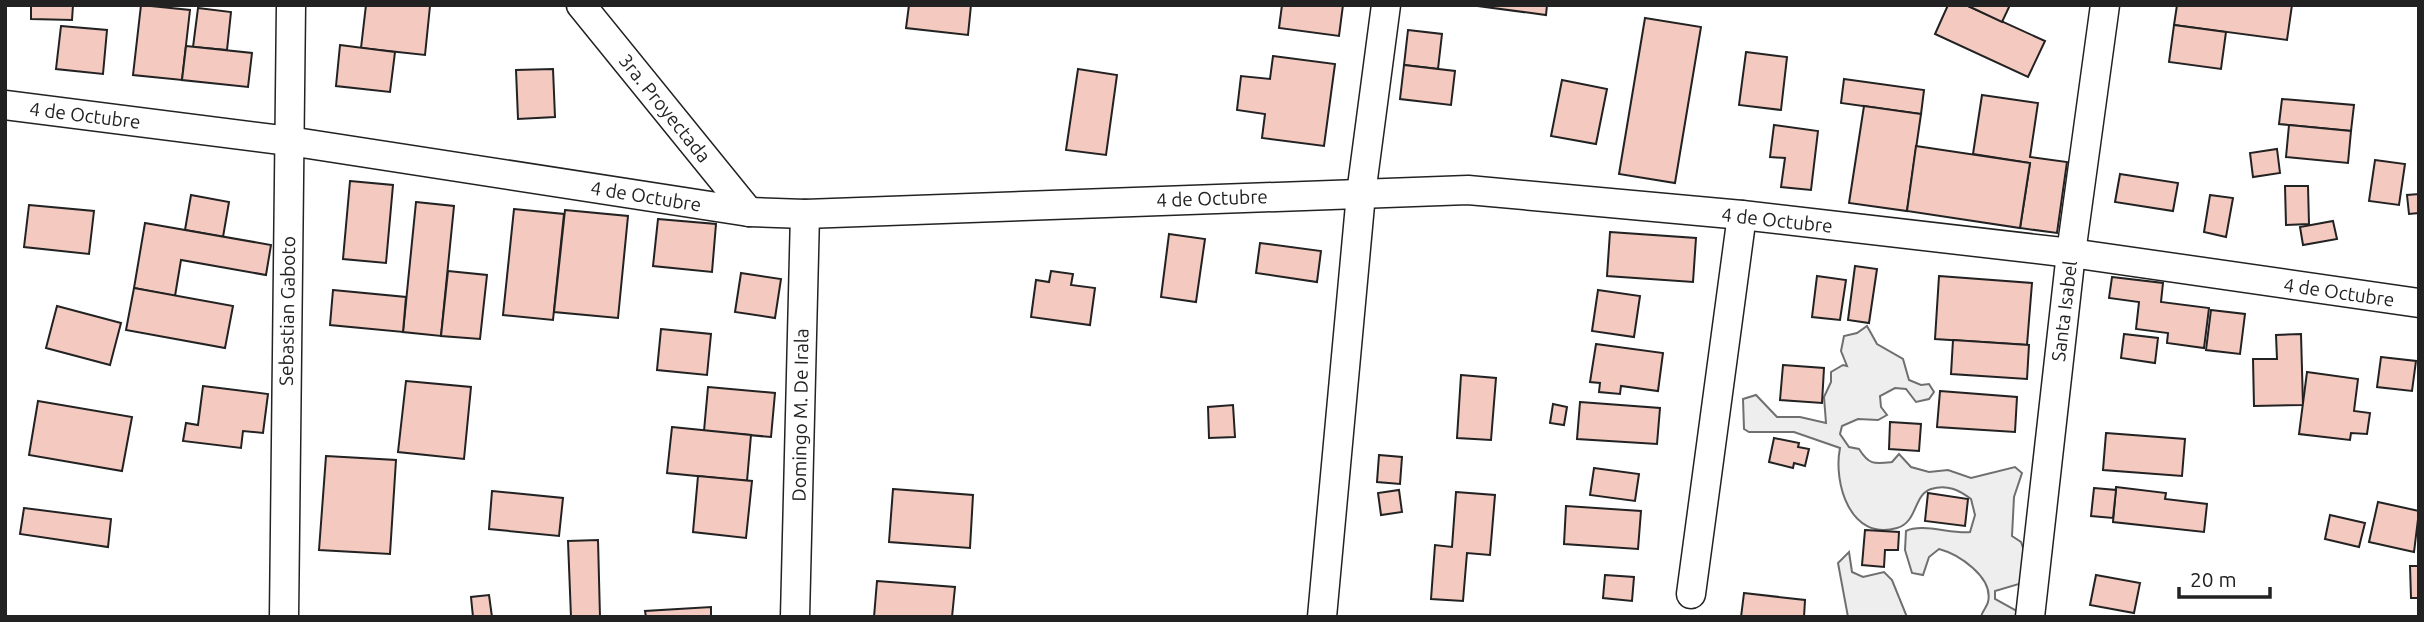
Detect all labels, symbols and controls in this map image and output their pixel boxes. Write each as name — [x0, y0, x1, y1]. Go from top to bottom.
street label: 3ra. Proyectada — [615, 49, 715, 167]
street label: 4 de Octubre — [28, 97, 142, 133]
street label: 4 de Octubre — [589, 176, 703, 216]
street label: 4 de Octubre — [1156, 185, 1268, 211]
street label: 4 de Octubre — [1720, 203, 1834, 237]
street label: Sebastian Gaboto — [275, 236, 299, 386]
street label: Santa Isabel — [2047, 259, 2081, 363]
street label: 4 de Octubre — [2282, 273, 2396, 311]
street label: Domingo M. De Irala — [787, 328, 813, 502]
scale bar — [2179, 556, 2270, 600]
text: 20 m — [2190, 567, 2237, 591]

